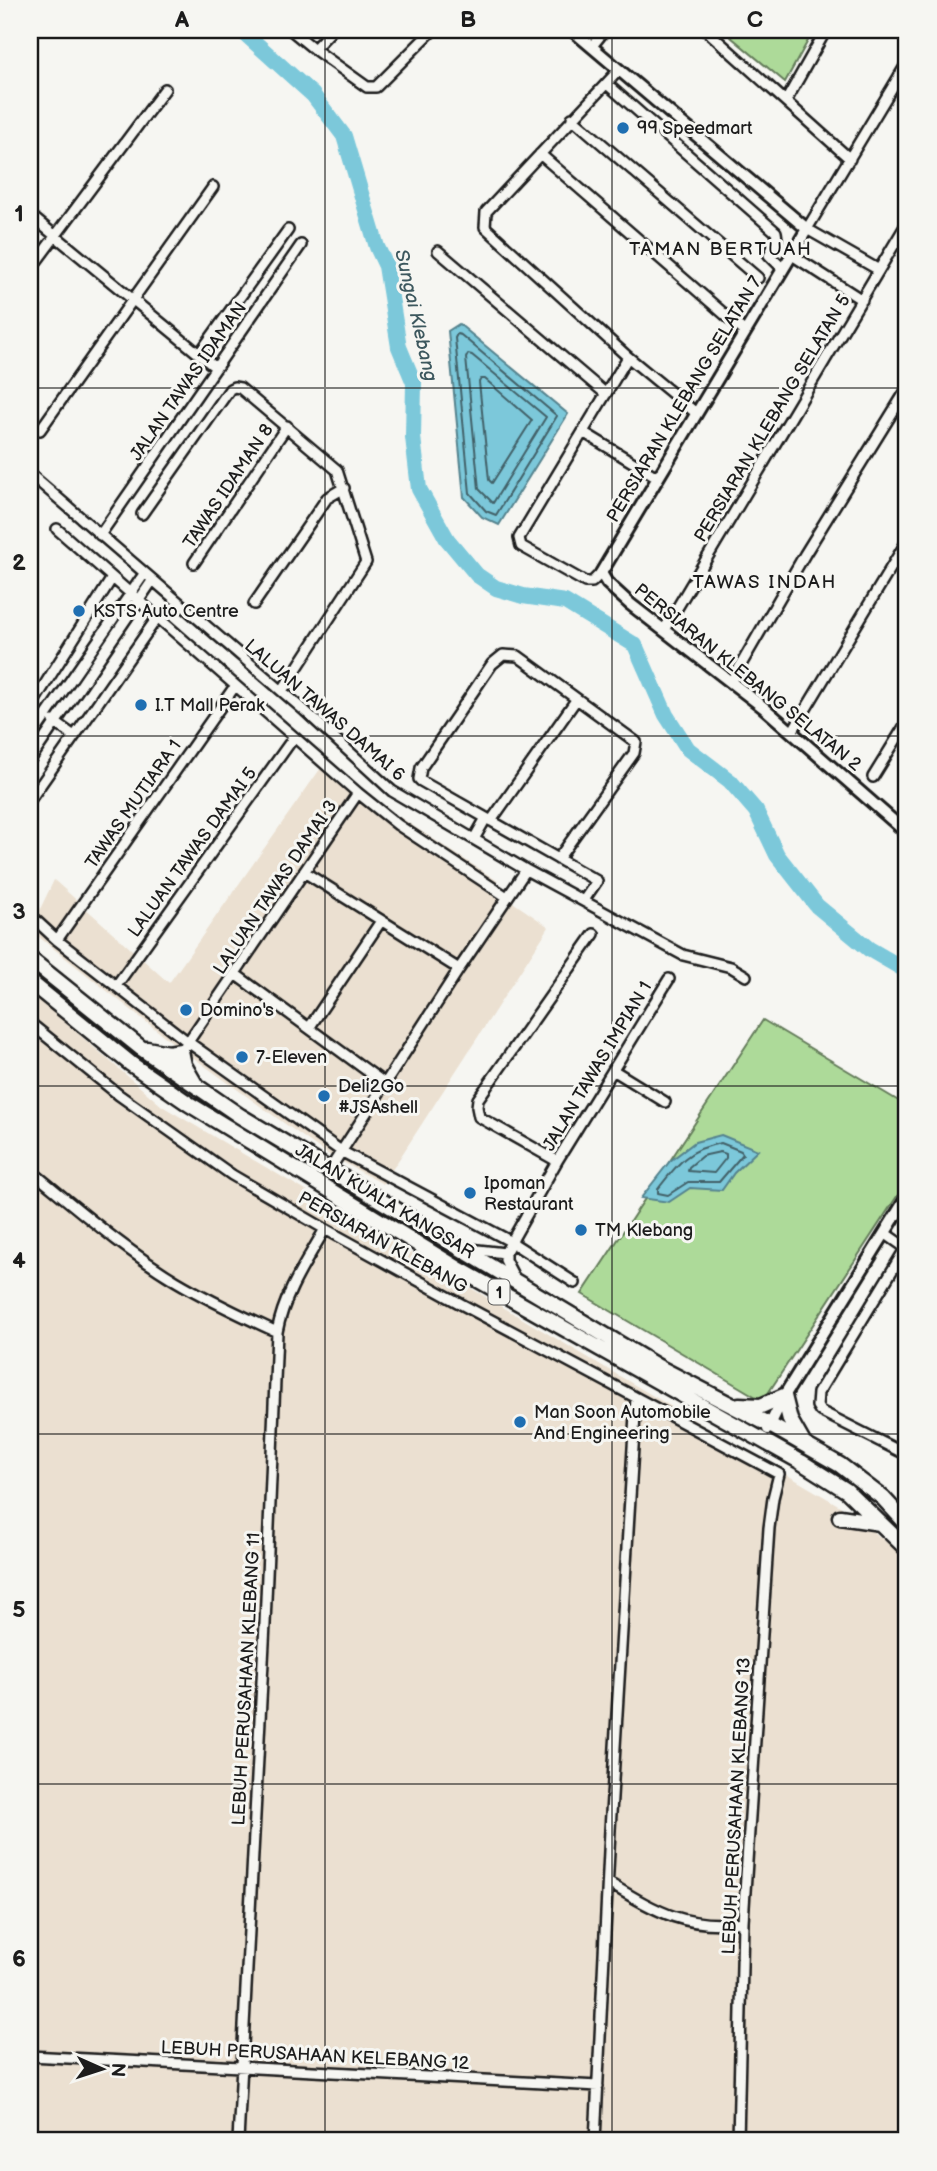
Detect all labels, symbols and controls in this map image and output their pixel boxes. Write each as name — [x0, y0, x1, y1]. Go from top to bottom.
text: A — [174, 6, 190, 34]
text: B — [460, 6, 476, 34]
text: C — [747, 6, 763, 34]
place label: 99 Speedmart — [637, 118, 753, 139]
marker: 99 Speedmart — [615, 120, 631, 136]
text: 1 — [14, 200, 24, 228]
district label: TAMAN BERTUAH — [629, 238, 813, 261]
water label: Sungai Klebang — [389, 247, 442, 384]
street label: PERSIARAN KLEBANG SELATAN 7 — [602, 272, 766, 526]
street label: PERSIARAN KLEBANG SELATAN 5 — [690, 291, 855, 546]
street label: JALAN TAWAS IDAMAN — [126, 298, 251, 465]
street label: TAWAS IDAMAN 8 — [179, 420, 278, 552]
text: 2 — [12, 549, 26, 577]
district label: TAWAS INDAH — [693, 571, 838, 594]
street label: PERSIARAN KLEBANG SELATAN 2 — [630, 579, 866, 776]
place label: KSTS Auto Centre — [93, 601, 239, 622]
marker: KSTS Auto Centre — [71, 603, 87, 619]
street label: LALUAN TAWAS DAMAI 6 — [240, 635, 409, 786]
place label: I.T Mall Perak — [155, 695, 265, 716]
marker: I.T Mall Perak — [133, 697, 149, 713]
street label: TAWAS MUTIARA 1 — [81, 736, 186, 873]
street label: LALUAN TAWAS DAMAI 5 — [124, 763, 261, 941]
street label: LALUAN TAWAS DAMAI 3 — [209, 796, 342, 978]
text: 3 — [12, 898, 26, 926]
street label: JALAN TAWAS IMPIAN 1 — [539, 978, 656, 1155]
place label: Domino's — [200, 1000, 274, 1021]
marker: Domino's — [178, 1002, 194, 1018]
place label: 7-Eleven — [256, 1047, 327, 1068]
marker: 7-Eleven — [234, 1049, 250, 1065]
place label: Deli2Go #JSAshell — [338, 1076, 418, 1118]
marker: Deli2Go #JSAshell — [316, 1088, 332, 1104]
street label: JALAN KUALA KANGSAR — [291, 1140, 478, 1263]
place label: Ipoman Restaurant — [484, 1173, 574, 1215]
marker: Ipoman Restaurant — [462, 1185, 478, 1201]
street label: PERSIARAN KLEBANG — [295, 1187, 471, 1298]
place label: TM Klebang — [595, 1220, 693, 1241]
marker: TM Klebang — [573, 1222, 589, 1238]
text: 4 — [12, 1247, 26, 1275]
road number: 1 — [489, 1280, 510, 1304]
place label: Man Soon Automobile And Engineering — [534, 1402, 711, 1444]
marker: Man Soon Automobile And Engineering — [512, 1414, 528, 1430]
street label: LEBUH PERUSAHAAN KLEBANG 11 — [228, 1532, 265, 1826]
text: 5 — [12, 1596, 26, 1624]
street label: LEBUH PERUSAHAAN KLEBANG 13 — [718, 1657, 755, 1955]
text: 6 — [12, 1945, 26, 1973]
north arrow — [66, 2035, 136, 2104]
street label: LEBUH PERUSAHAAN KELEBANG 12 — [160, 2037, 470, 2074]
text: N — [106, 2062, 129, 2078]

